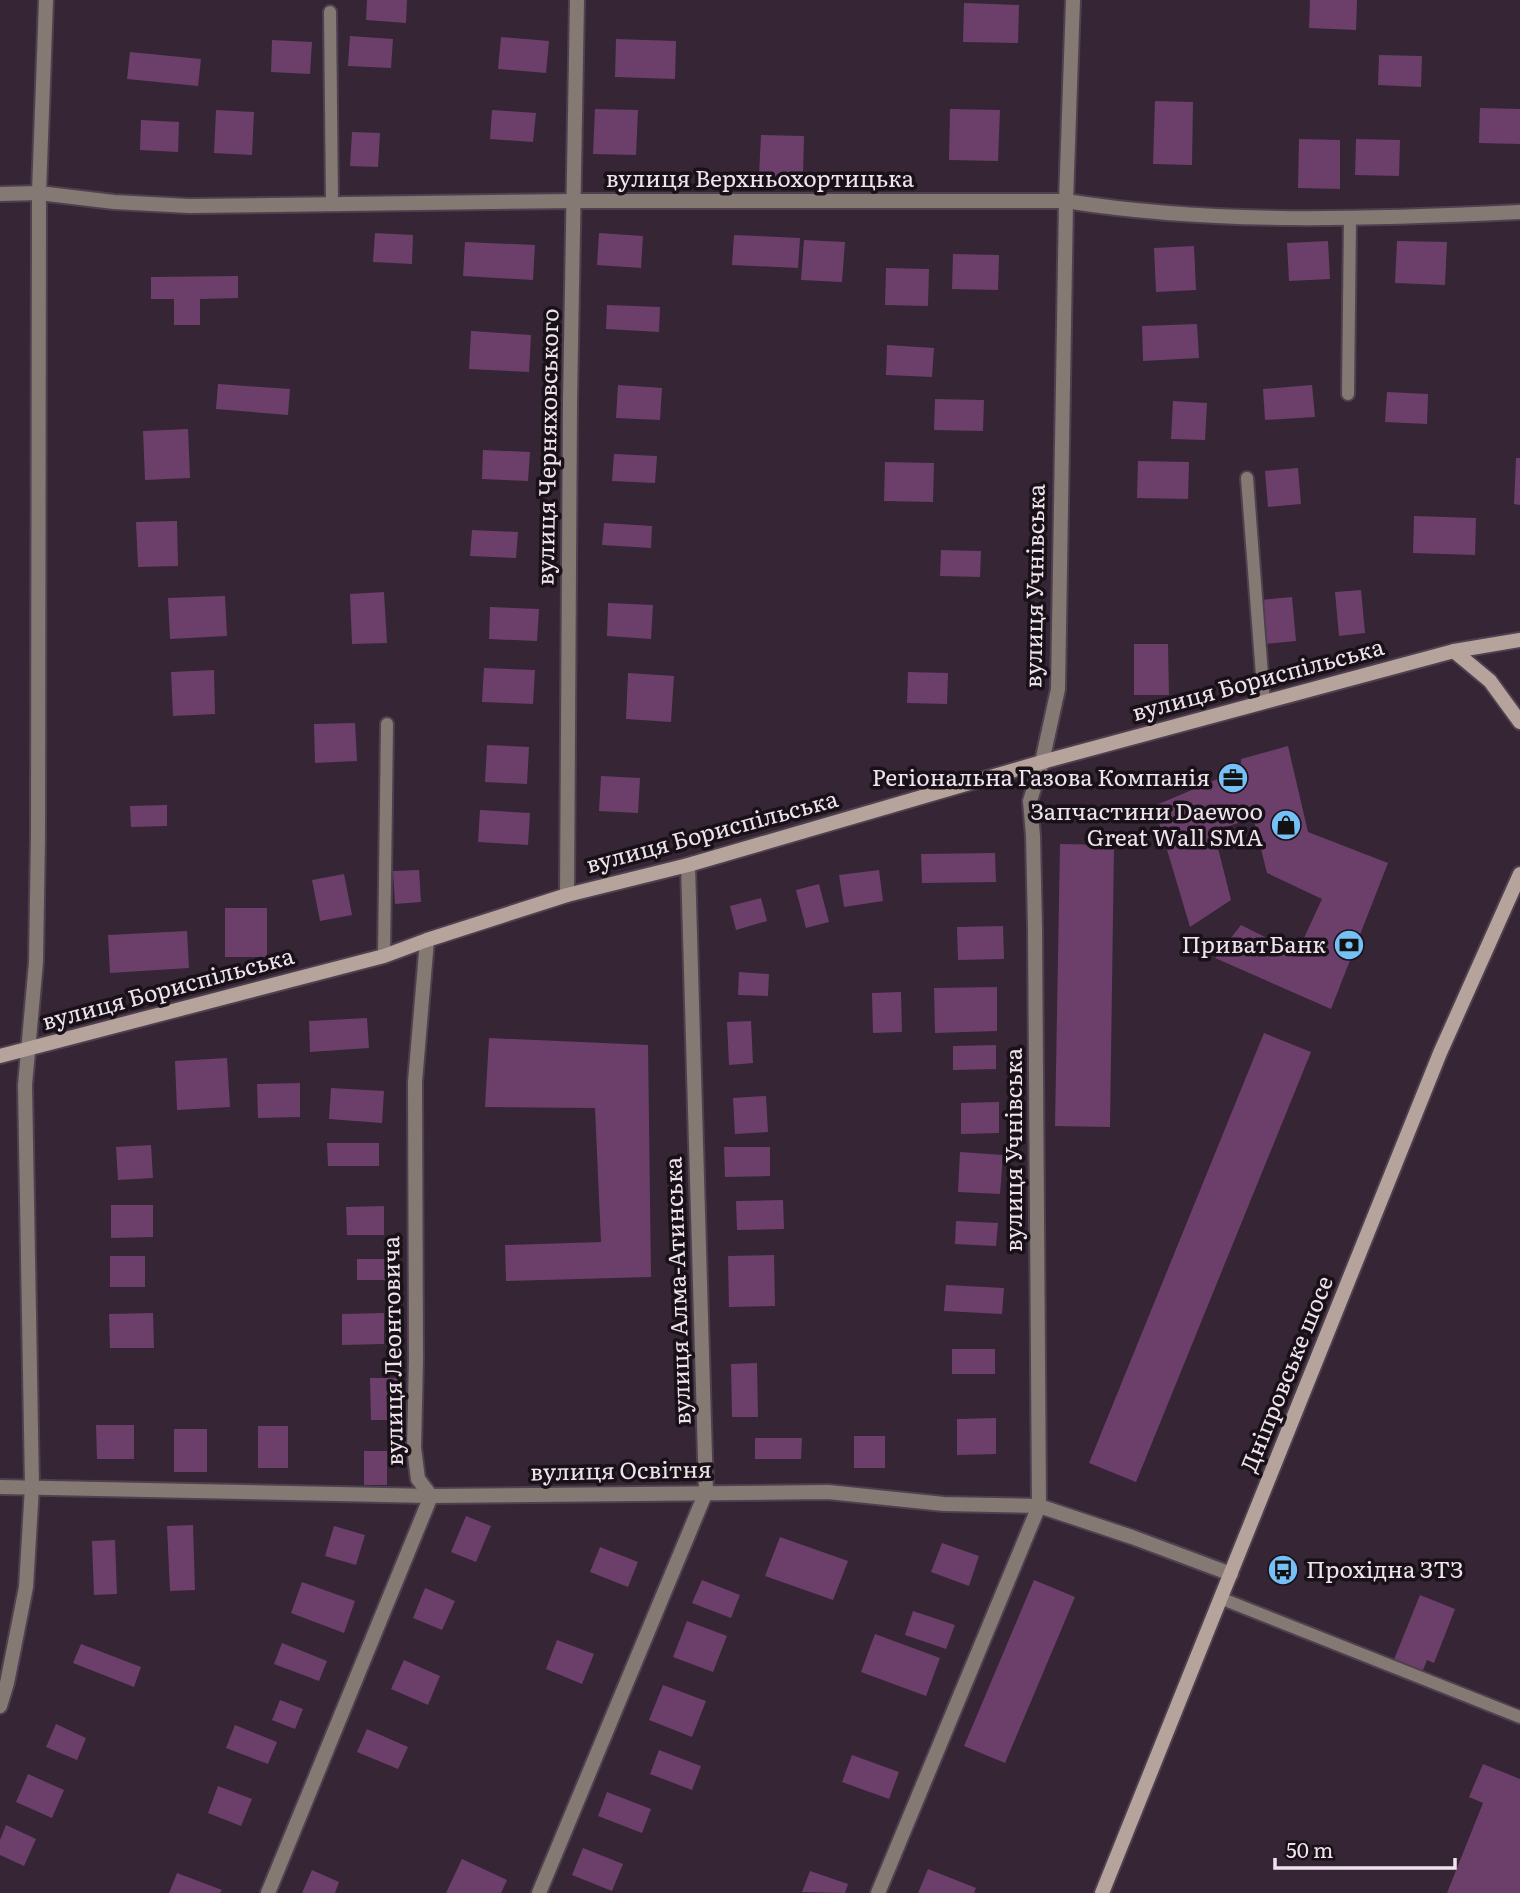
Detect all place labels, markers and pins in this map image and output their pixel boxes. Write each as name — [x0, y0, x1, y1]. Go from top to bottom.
place label: Регіональна Газова Компанія — [872, 759, 1210, 793]
office icon: Регіональна Газова Компанія — [1216, 761, 1250, 795]
place label: Запчастини Daewoo Great Wall SMA — [1030, 793, 1263, 853]
shop icon: Запчастини Daewoo Great Wall SMA — [1269, 808, 1303, 842]
place label: ПриватБанк — [1181, 926, 1326, 960]
bank icon: ПриватБанк — [1332, 928, 1366, 962]
place label: Прохідна ЗТЗ — [1306, 1551, 1463, 1585]
bus stop icon: Прохідна ЗТЗ — [1266, 1553, 1300, 1587]

